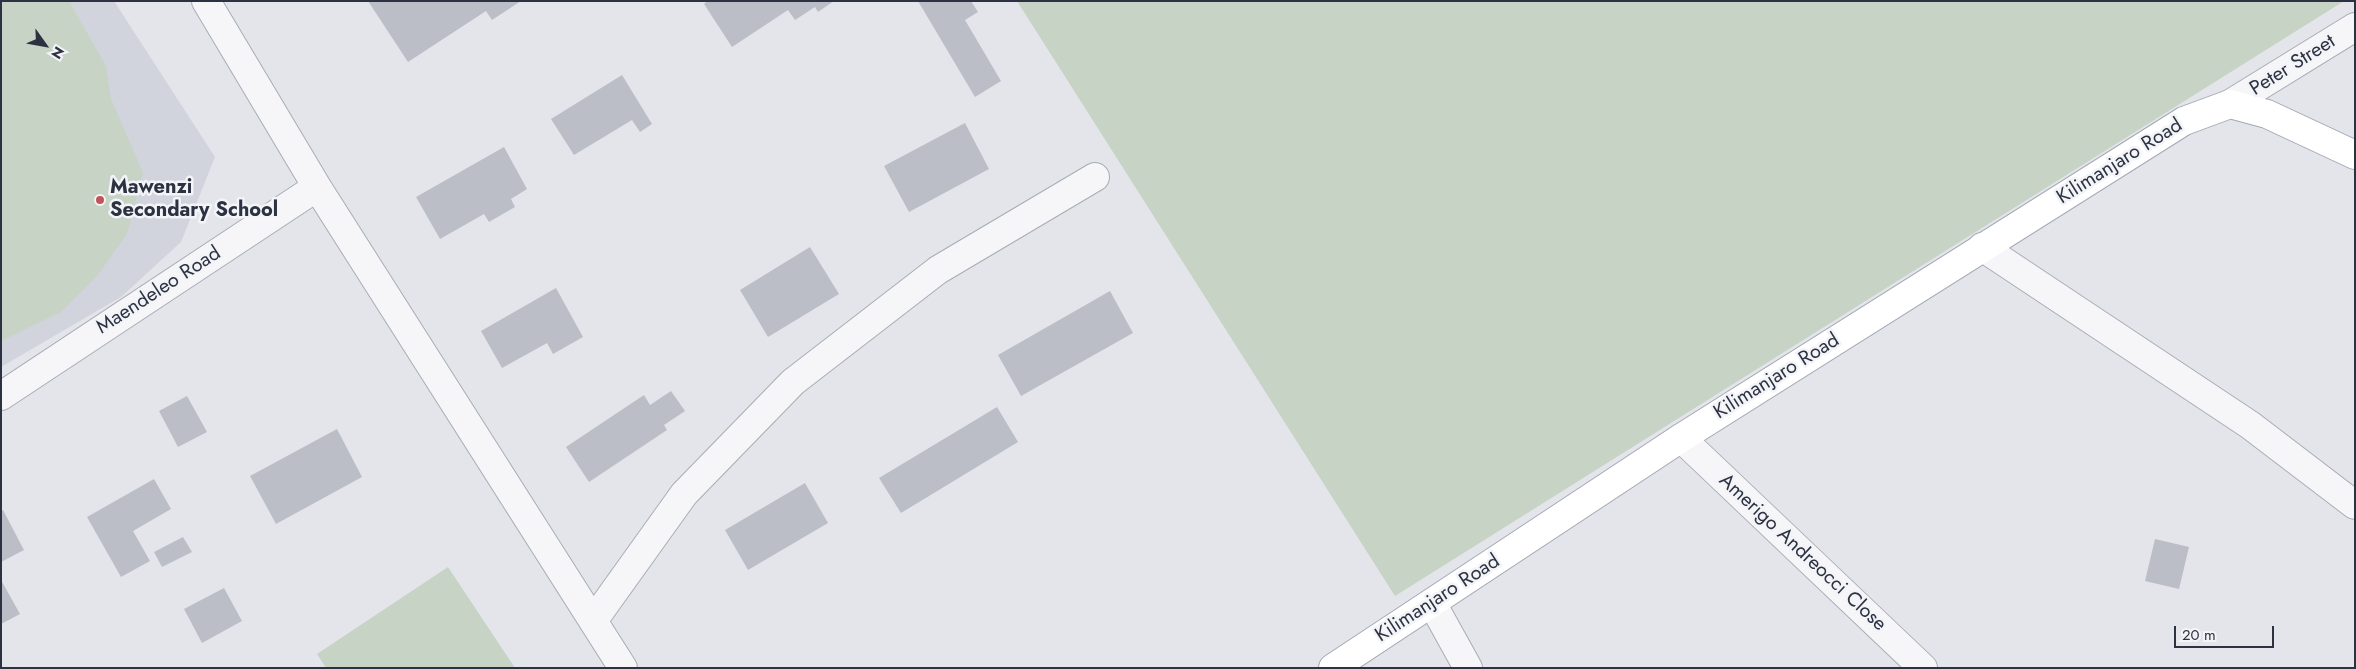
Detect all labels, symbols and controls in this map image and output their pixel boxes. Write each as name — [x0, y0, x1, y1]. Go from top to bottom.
north arrow — [20, 20, 70, 70]
street label: Peter Street — [2246, 30, 2340, 102]
text: N — [46, 43, 69, 63]
street label: Kilimanjaro Road — [2053, 114, 2187, 210]
place label: Mawenzi Secondary School — [110, 176, 278, 223]
marker: Mawenzi Secondary School — [94, 194, 106, 206]
street label: Maendeleo Road — [92, 242, 226, 340]
street label: Kilimanjaro Road — [1710, 329, 1844, 425]
street label: Amerigo Andreocci Close — [1713, 469, 1891, 637]
street label: Kilimanjaro Road — [1371, 550, 1505, 648]
scale bar — [2176, 616, 2276, 648]
text: 20 m — [2182, 624, 2216, 646]

